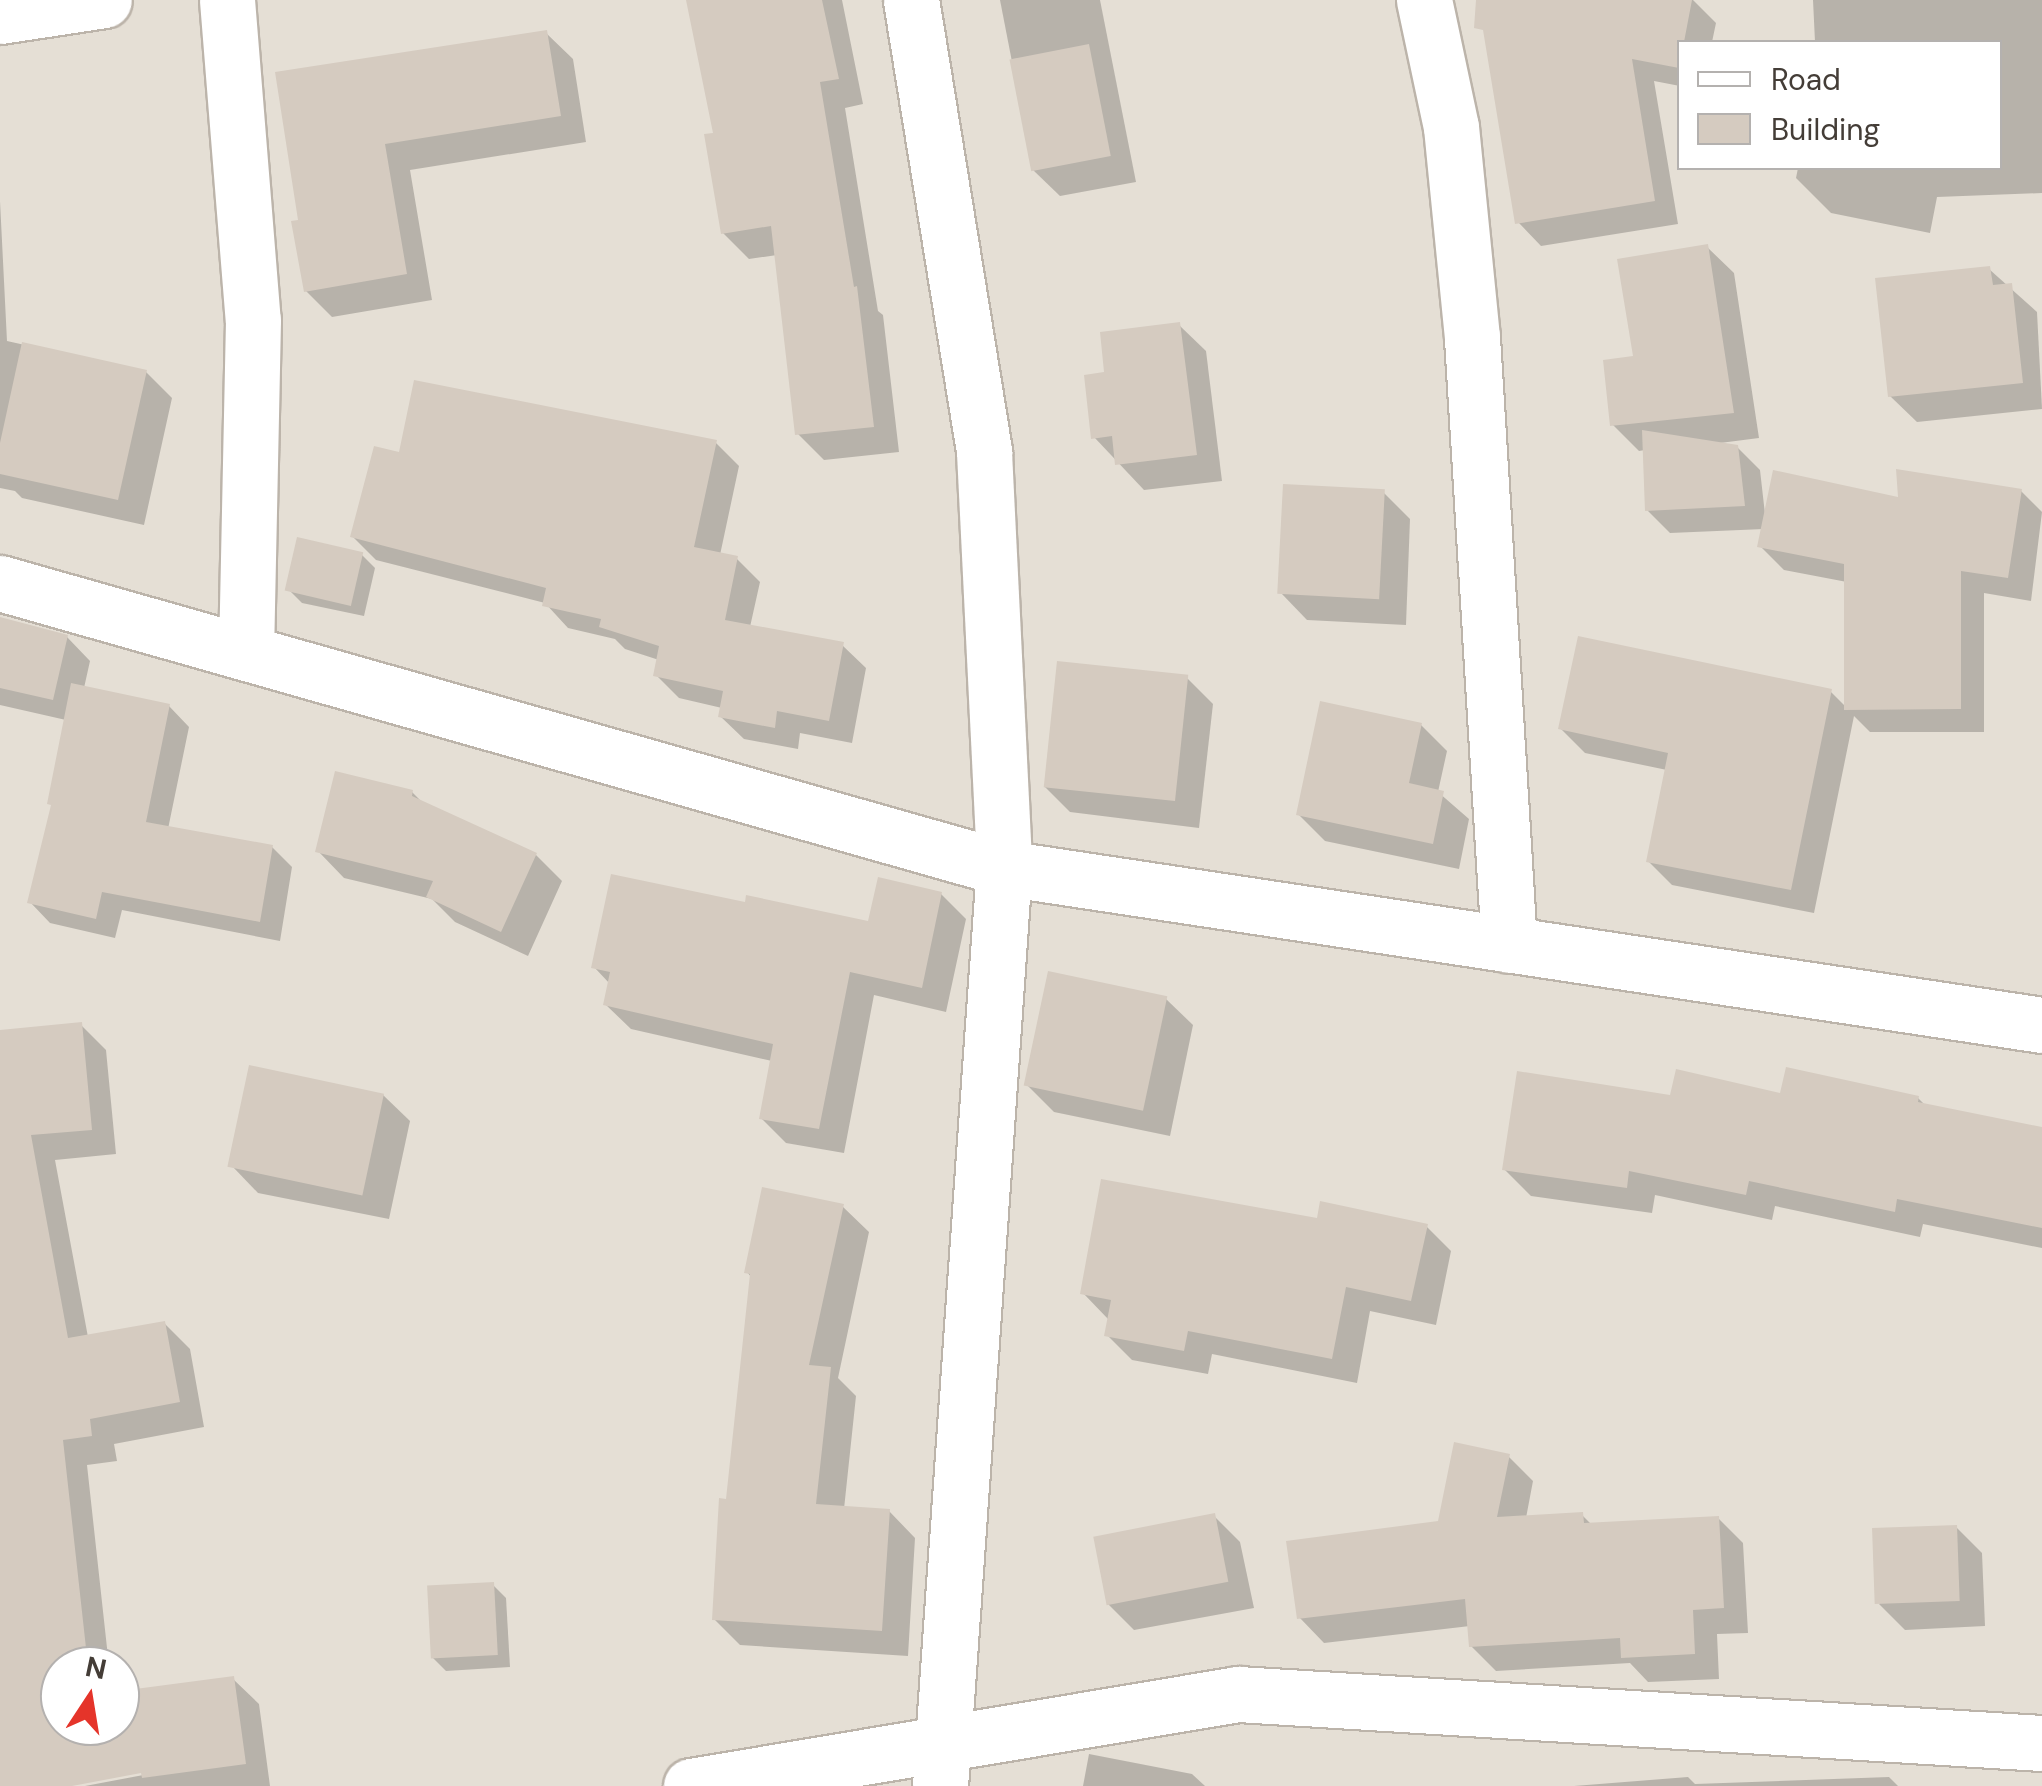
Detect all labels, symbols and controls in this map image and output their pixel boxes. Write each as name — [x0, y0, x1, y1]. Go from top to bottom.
legend — [1677, 40, 2002, 170]
text: Road — [1771, 60, 1841, 99]
text: Building — [1771, 110, 1880, 149]
north arrow — [40, 1646, 140, 1746]
text: N — [82, 1648, 110, 1688]

